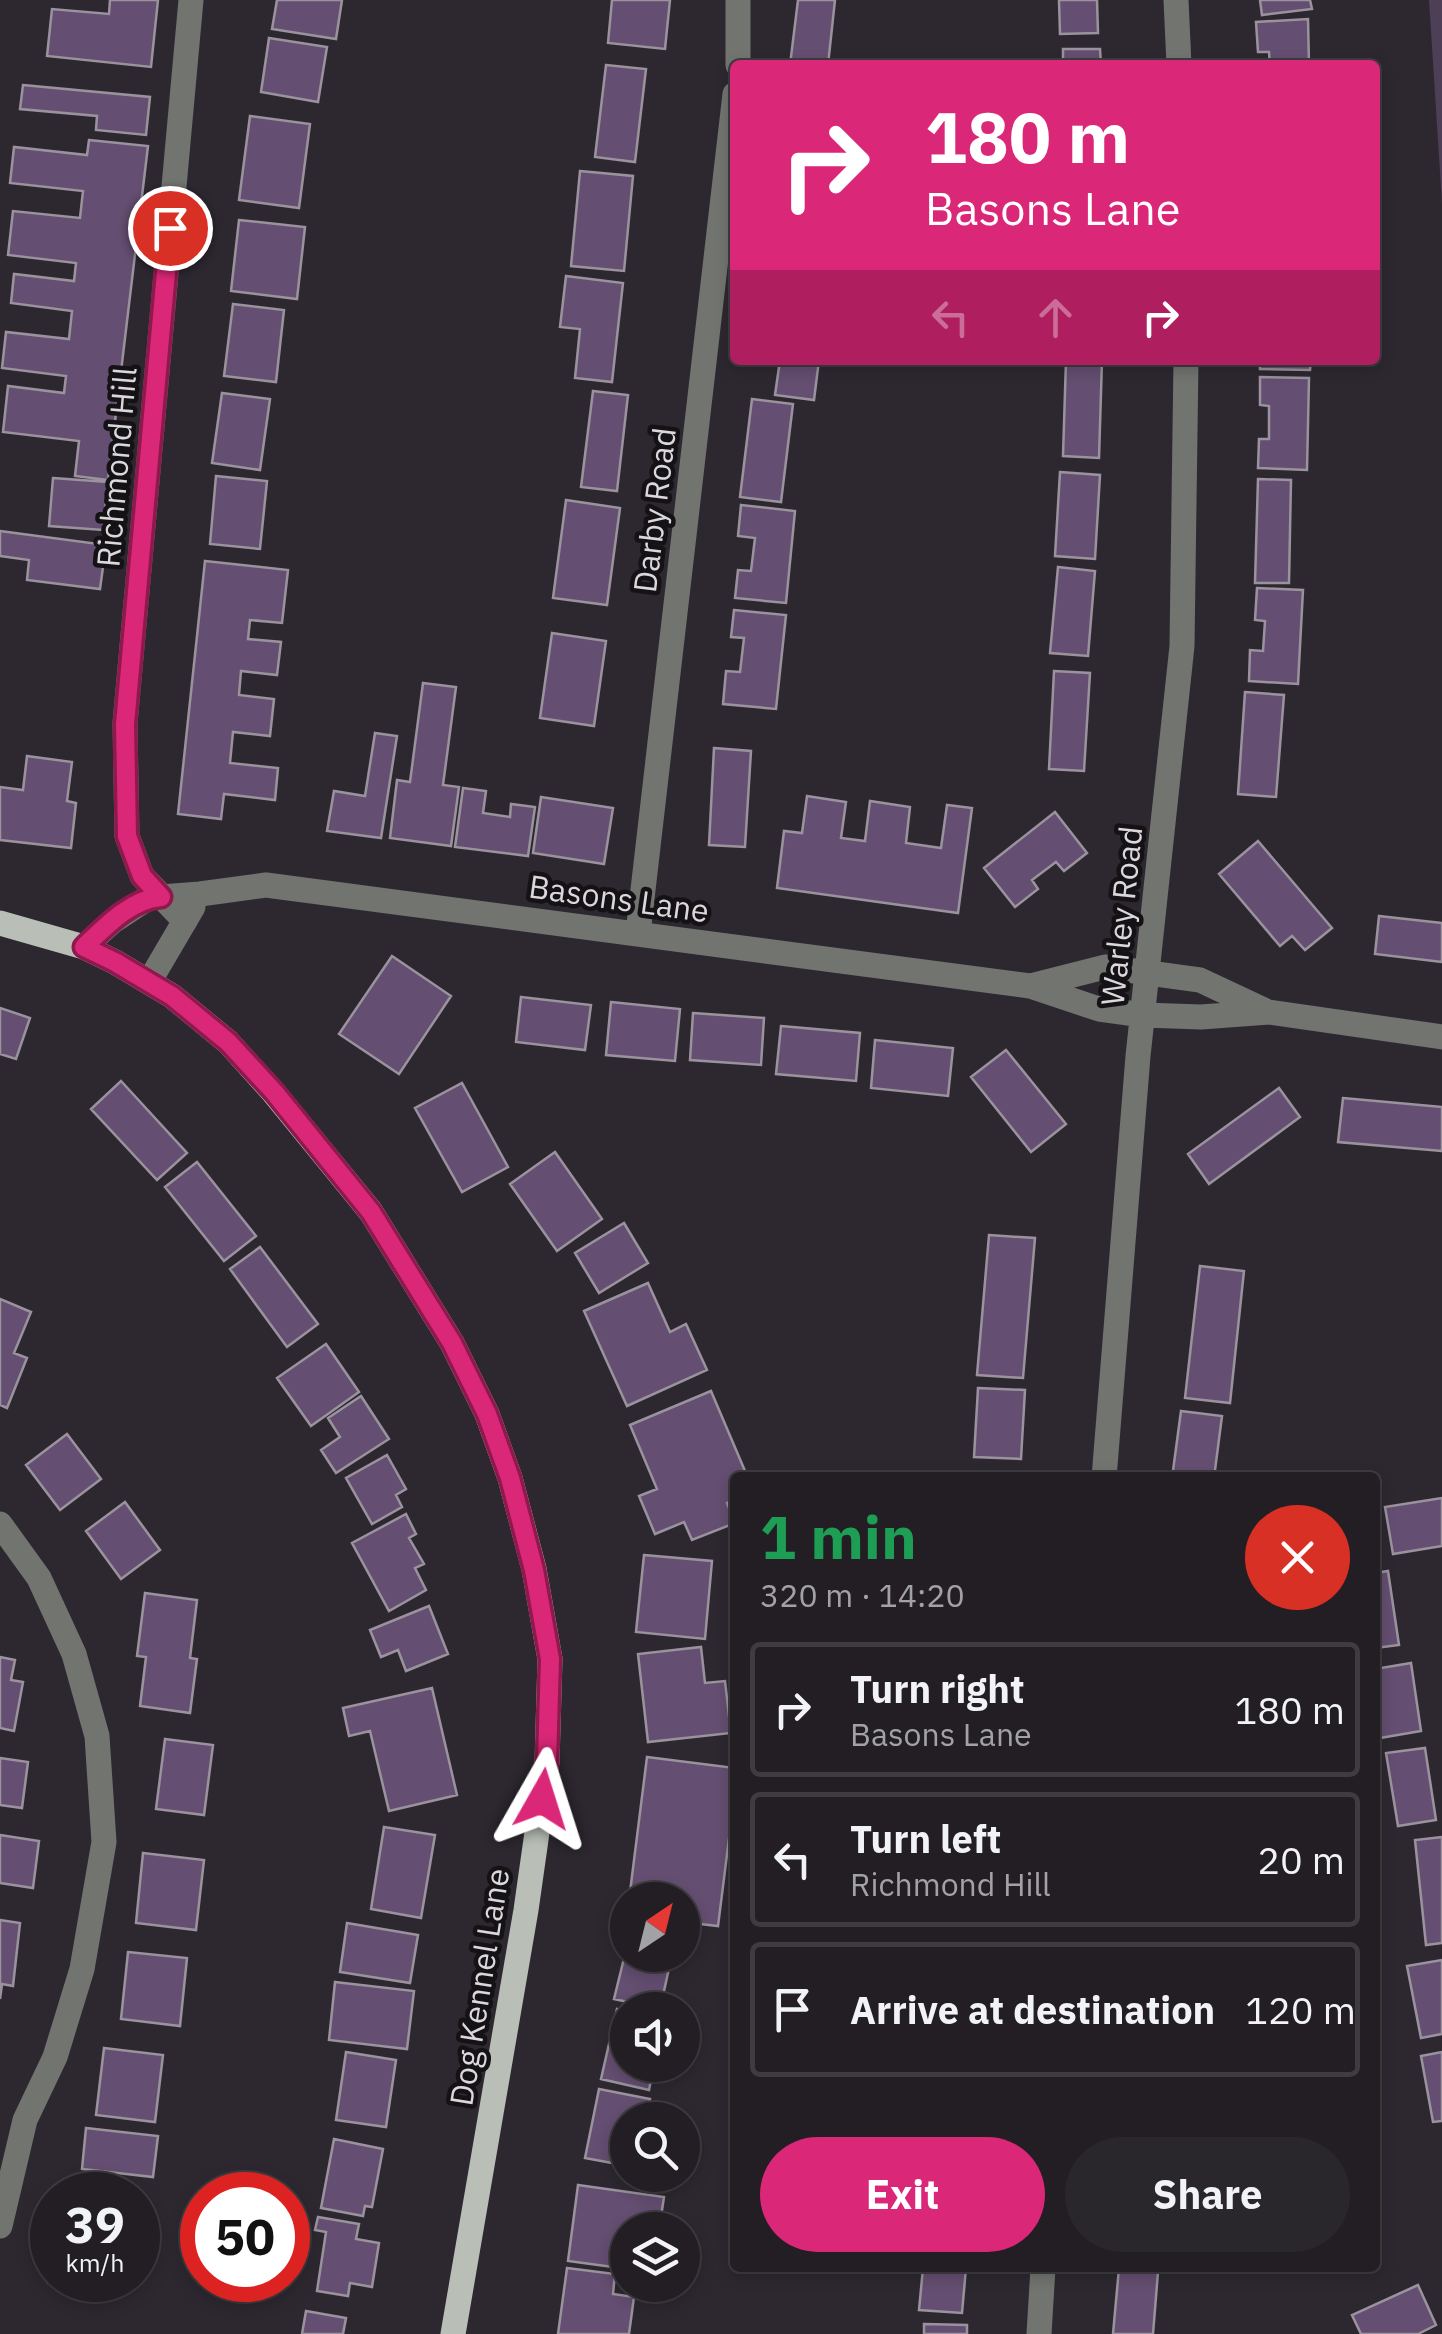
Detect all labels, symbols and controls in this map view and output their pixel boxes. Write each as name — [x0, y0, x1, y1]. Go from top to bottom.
text: 180 m — [925, 91, 1130, 182]
icon: right — [760, 100, 890, 230]
text: Basons Lane — [925, 179, 1180, 237]
pin — [128, 186, 213, 271]
icon: arrive — [143, 201, 198, 256]
icon: left — [923, 290, 978, 345]
icon: ahead — [1028, 290, 1083, 345]
icon: right — [1133, 290, 1188, 345]
street label: Richmond Hill — [86, 365, 146, 569]
street label: Darby Road — [623, 425, 685, 595]
street label: Warley Road — [1091, 824, 1151, 1008]
street label: Basons Lane — [526, 865, 712, 931]
text: 1 min — [760, 1497, 917, 1576]
button: close — [1245, 1505, 1350, 1610]
text: 320 m · 14:20 — [760, 1574, 965, 1616]
text: Turn right — [850, 1664, 1025, 1713]
icon: right — [765, 1682, 820, 1737]
text: 180 m — [1234, 1685, 1345, 1734]
text: Basons Lane — [850, 1713, 1032, 1755]
position arrow — [490, 1747, 594, 1851]
text: Turn left — [850, 1814, 1001, 1863]
icon: left — [765, 1832, 820, 1887]
text: 20 m — [1257, 1835, 1345, 1884]
text: Richmond Hill — [850, 1863, 1051, 1905]
street label: Dog Kennel Lane — [439, 1865, 519, 2109]
north arrow — [610, 1882, 700, 1972]
map controls — [610, 1882, 700, 2302]
icon: arrive — [765, 1982, 820, 2037]
text: Arrive at destination — [850, 1985, 1215, 2034]
text: 120 m — [1245, 1985, 1356, 2034]
button: sound — [610, 1992, 700, 2082]
button: search — [610, 2102, 700, 2192]
button: Exit — [760, 2137, 1045, 2252]
button: Share — [1065, 2137, 1350, 2252]
speed limit sign: 50 — [180, 2172, 310, 2302]
text: 39 — [65, 2192, 125, 2257]
button: layers — [610, 2212, 700, 2302]
text: km/h — [66, 2246, 124, 2279]

